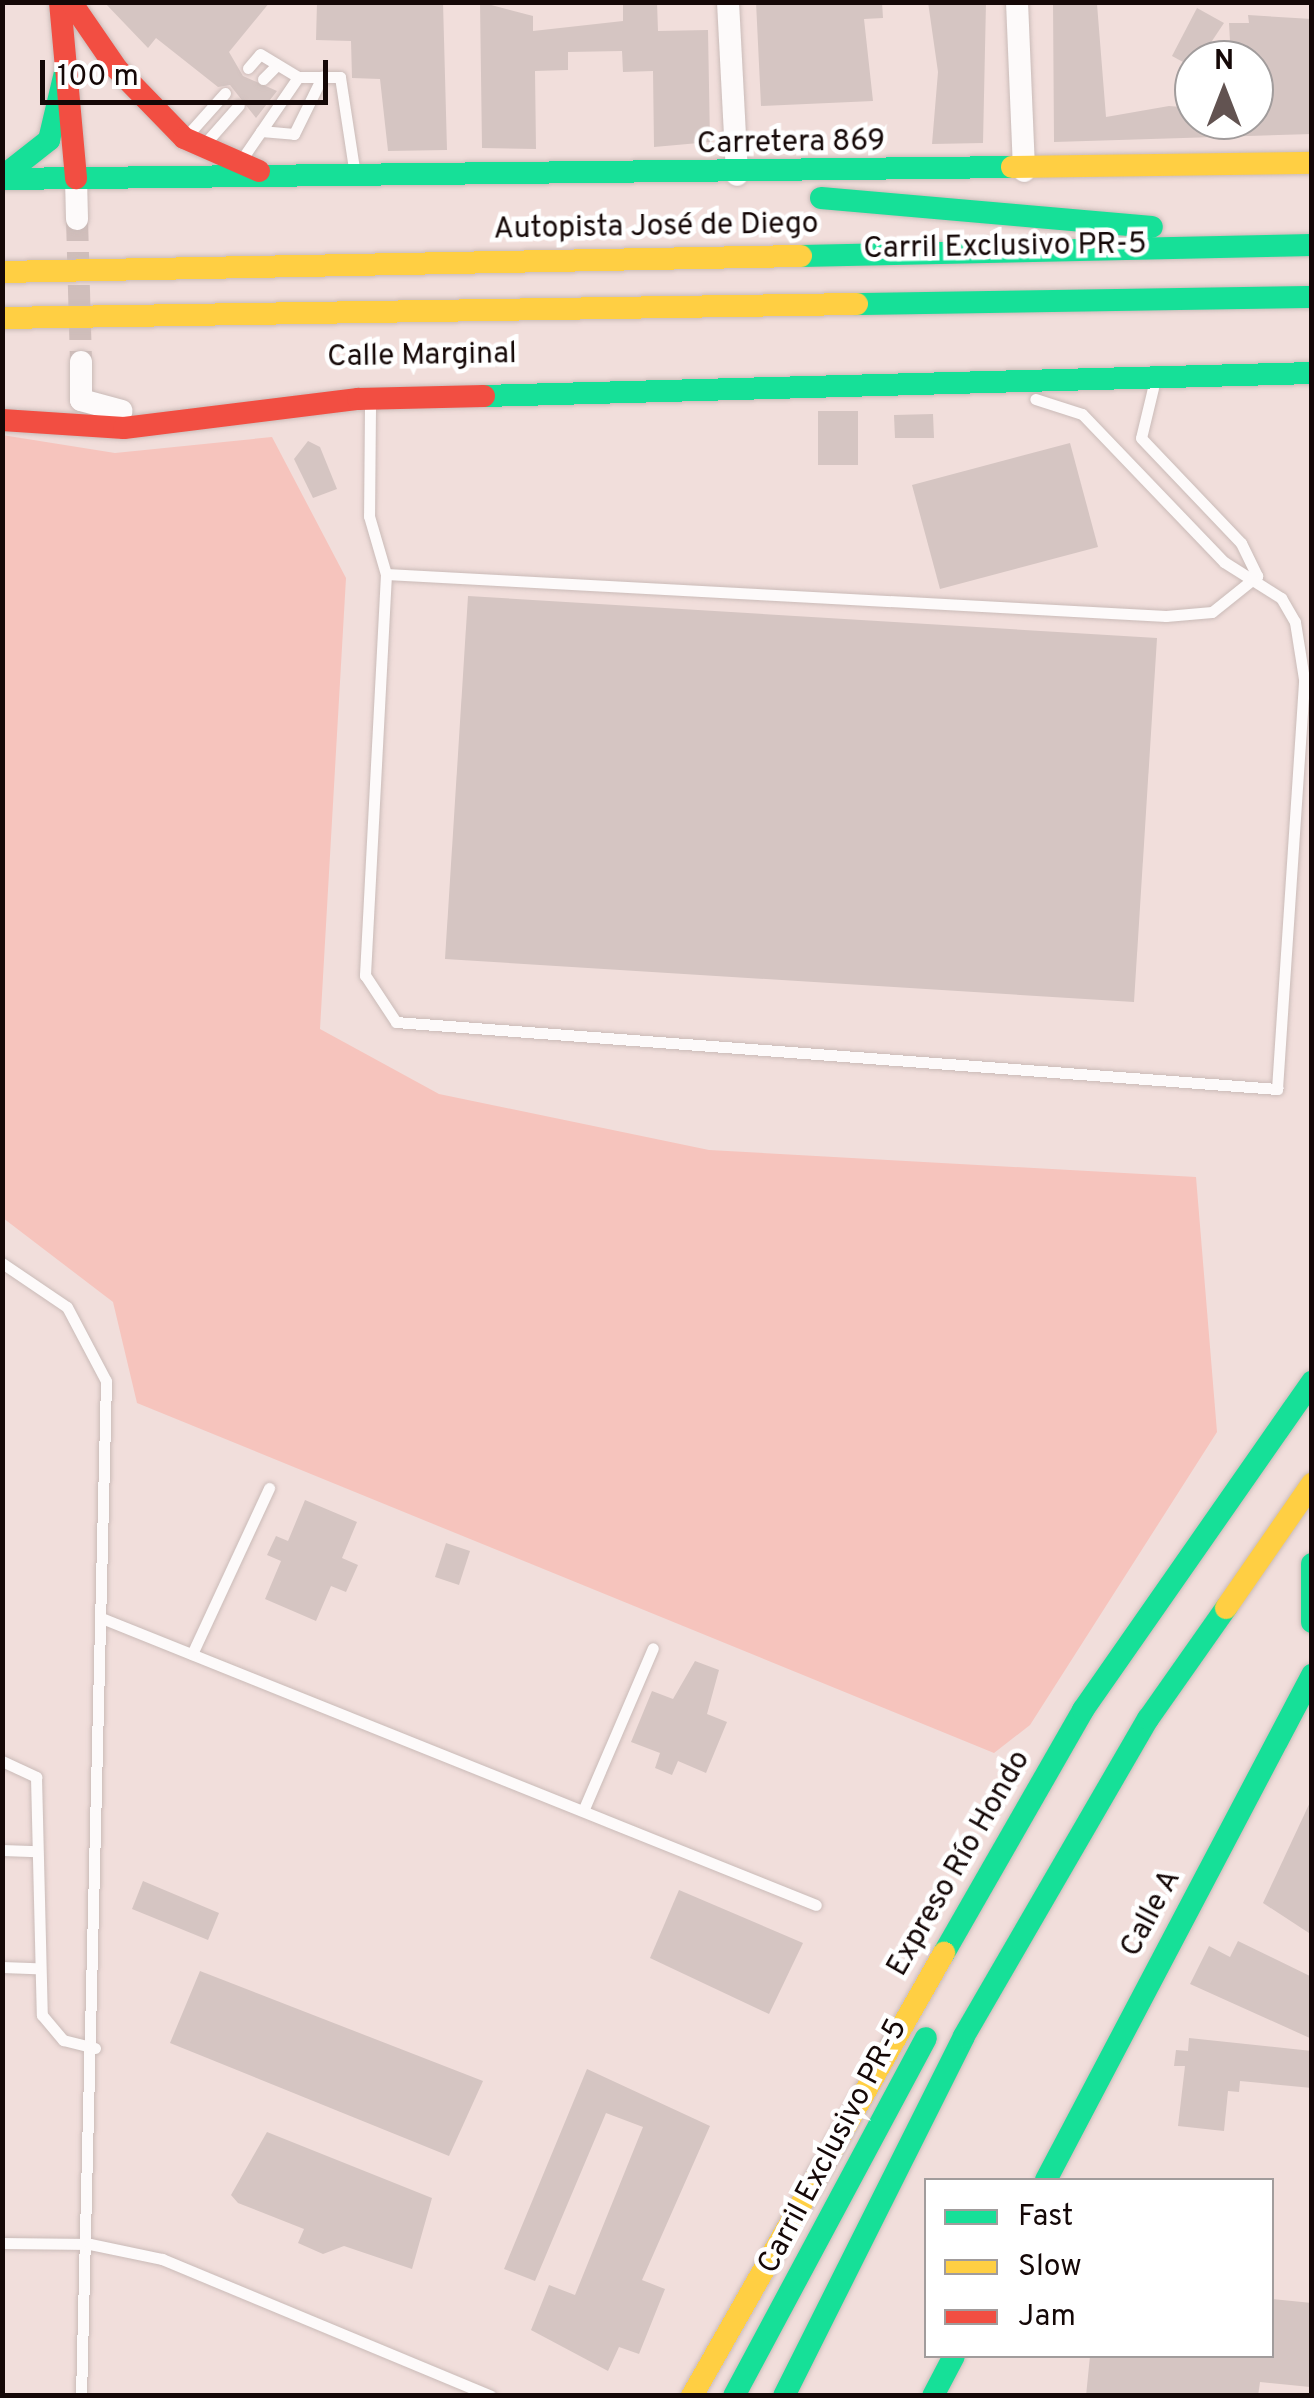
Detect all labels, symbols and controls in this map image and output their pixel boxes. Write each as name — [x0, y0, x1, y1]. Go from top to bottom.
scale bar — [45, 40, 332, 102]
north arrow — [1174, 40, 1274, 140]
text: N — [1214, 44, 1234, 80]
text: 100 m — [57, 59, 139, 96]
street label: Carretera 869 — [697, 124, 885, 164]
street label: Autopista José de Diego — [493, 207, 819, 249]
street label: Carril Exclusivo PR-5 — [863, 228, 1147, 268]
street label: Calle Marginal — [327, 337, 517, 377]
street label: Expreso Río Hondo — [881, 1745, 1039, 1983]
street label: Calle A — [1114, 1864, 1190, 1964]
street label: Carril Exclusivo PR-5 — [752, 2013, 916, 2281]
legend — [924, 2178, 1274, 2358]
text: Fast — [1018, 2199, 1073, 2236]
text: Slow — [1018, 2249, 1082, 2286]
text: Jam — [1018, 2299, 1076, 2336]

